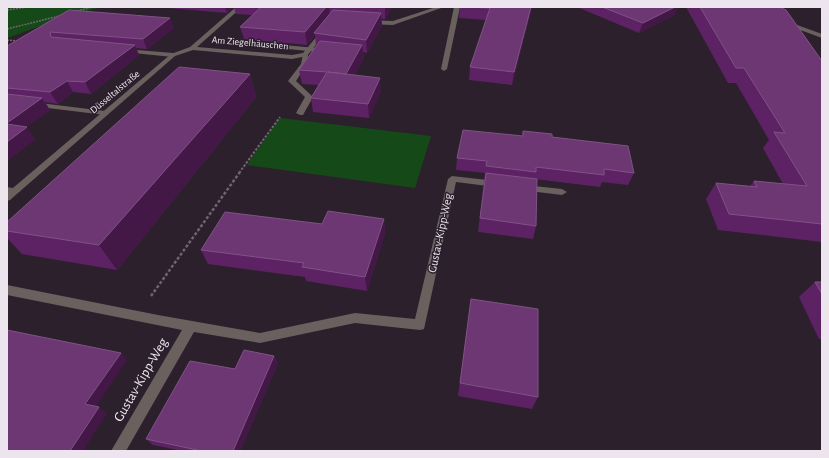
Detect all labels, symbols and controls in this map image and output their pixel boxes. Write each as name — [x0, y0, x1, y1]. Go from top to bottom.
street label: Am Ziegelhäuschen — [211, 35, 289, 51]
street label: Düsseltalstraße — [88, 68, 142, 115]
street label: Gustav-Kipp-Weg — [426, 192, 454, 274]
street label: Gustav-Kipp-Weg — [111, 336, 171, 424]

